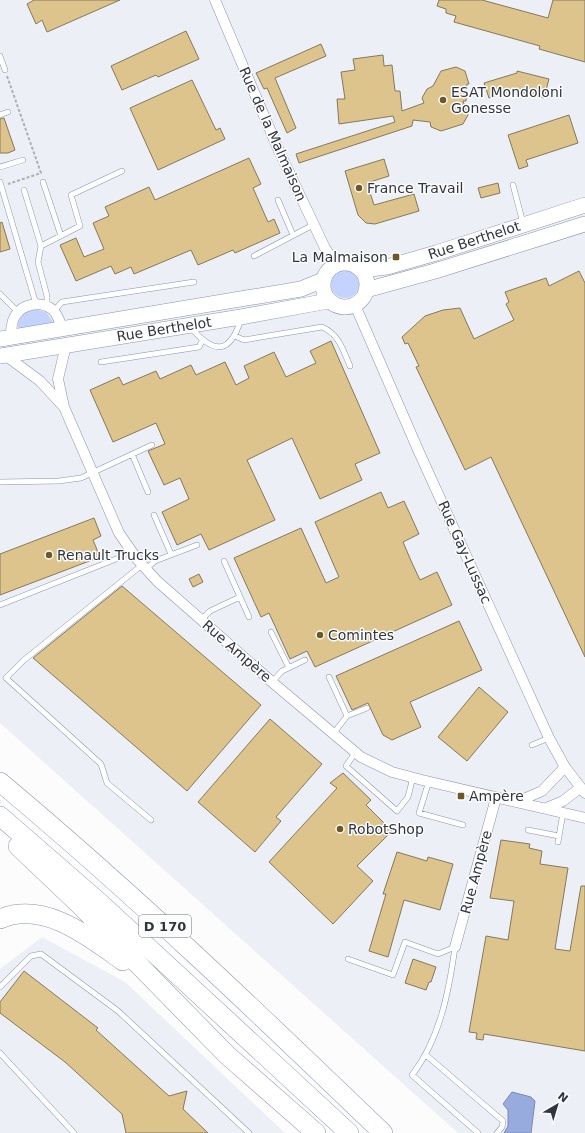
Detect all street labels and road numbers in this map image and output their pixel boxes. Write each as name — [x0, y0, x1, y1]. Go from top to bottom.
street label: Rue de la Malmaison — [236, 64, 310, 204]
street label: Rue Berthelot — [426, 217, 523, 262]
street label: Rue Berthelot — [115, 314, 213, 344]
street label: Rue Gay-Lussac — [435, 498, 495, 606]
street label: Rue Ampère — [199, 617, 275, 685]
street label: Rue Ampère — [457, 828, 495, 916]
road number: D 170 — [139, 915, 191, 937]

